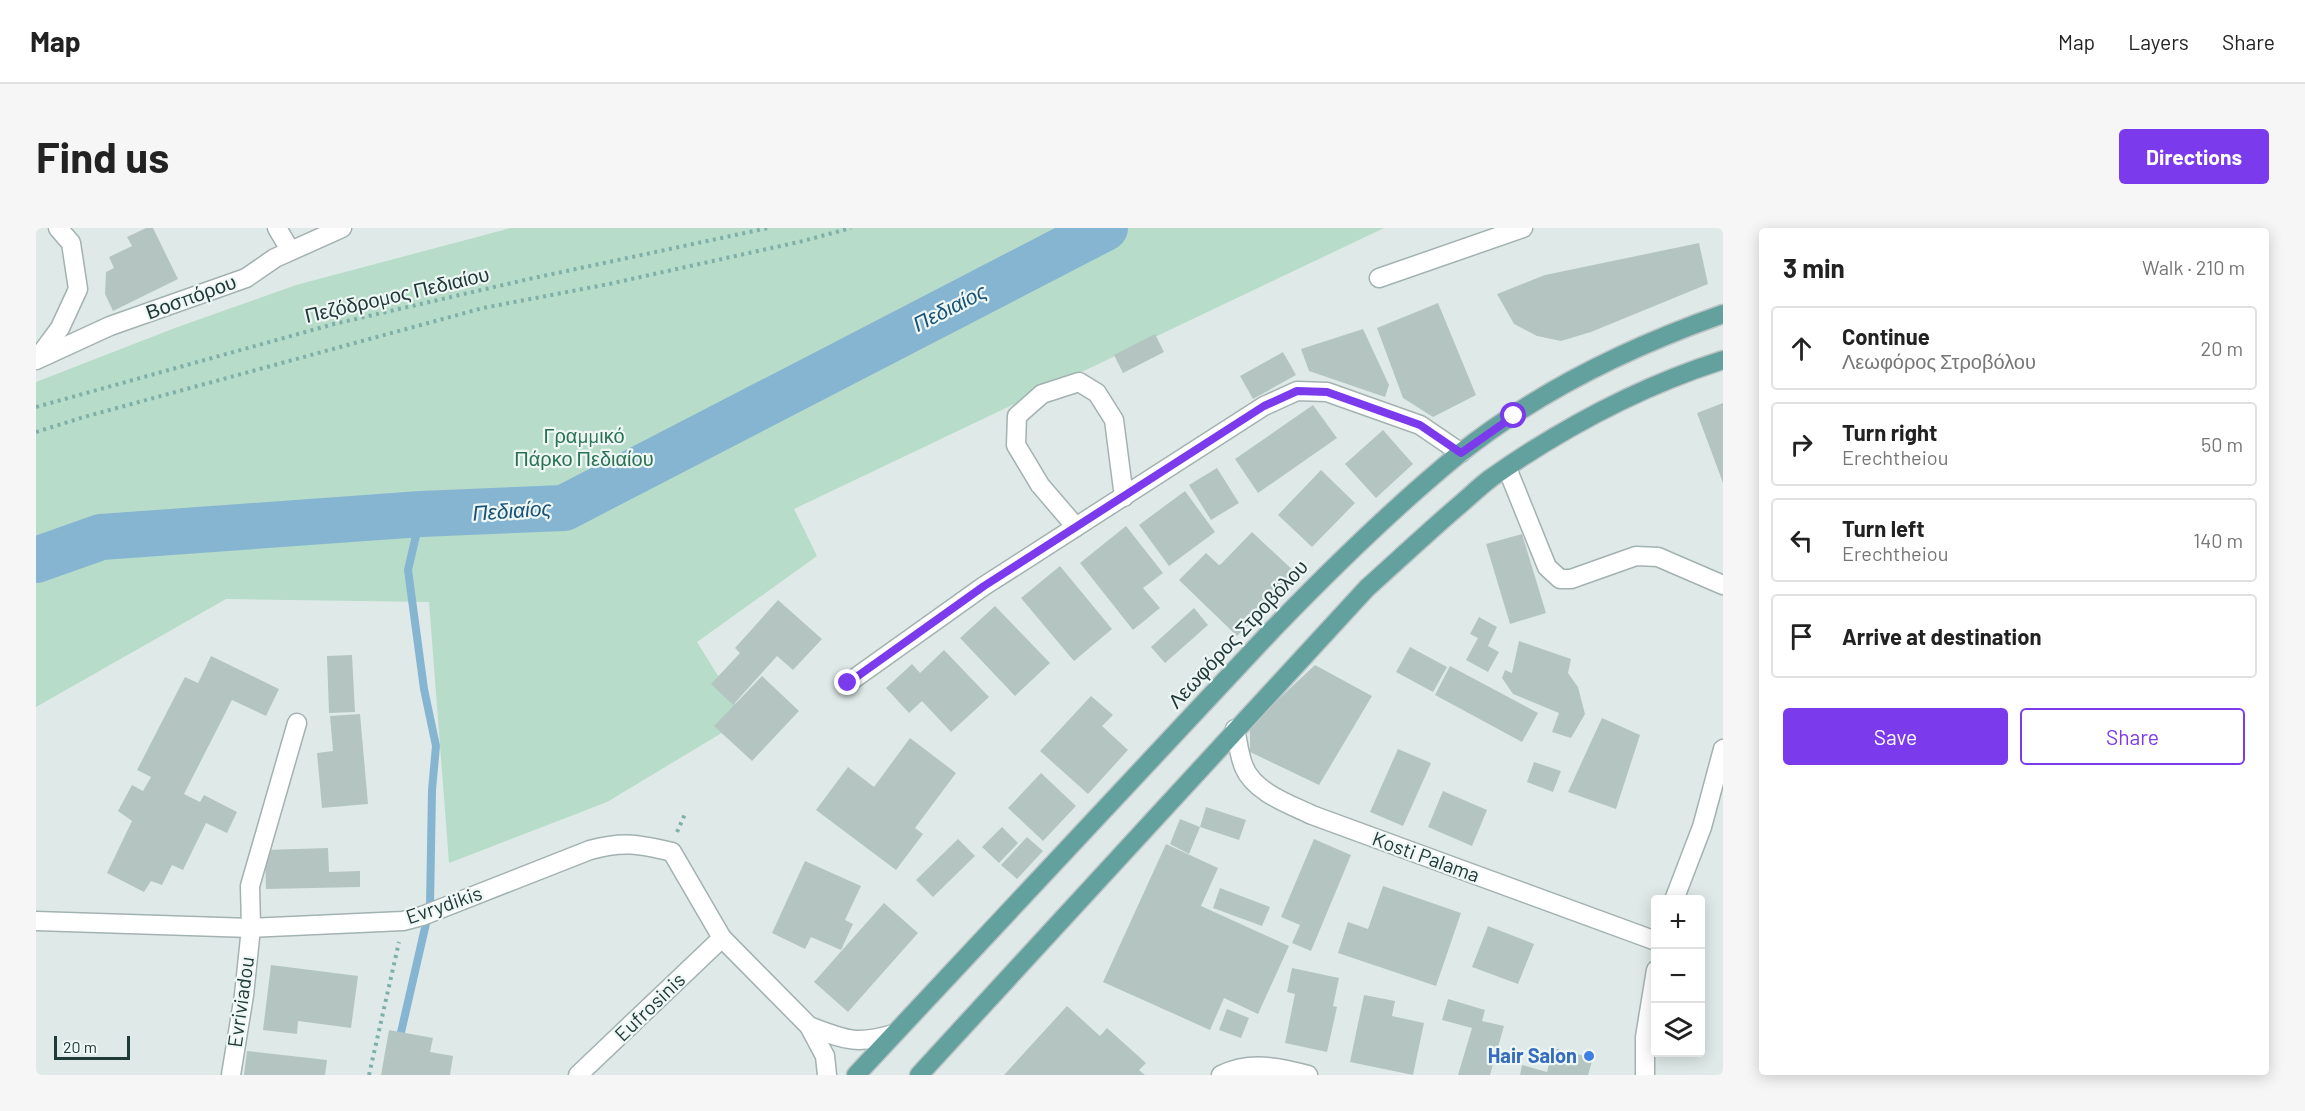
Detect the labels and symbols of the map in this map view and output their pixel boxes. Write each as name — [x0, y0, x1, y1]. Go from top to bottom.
street label: Πεζόδρομος Πεδιαίου — [302, 261, 491, 327]
street label: Βοσπόρου — [142, 269, 239, 323]
water label: Πεδιαίος — [908, 277, 991, 336]
route start — [1500, 402, 1526, 428]
park label: Γραμμικό Πάρκο Πεδιαίου — [514, 423, 654, 470]
water label: Πεδιαίος — [471, 494, 553, 525]
street label: Λεωφόρος Στροβόλου — [1162, 554, 1312, 712]
route end — [834, 669, 860, 695]
street label: Kosti Palama — [1369, 826, 1483, 887]
street label: Evrydikis — [402, 880, 485, 928]
street label: Evriviadou — [222, 955, 258, 1049]
street label: Eufrosinis — [609, 967, 689, 1046]
scale bar — [54, 1033, 130, 1060]
place label: Hair Salon — [1488, 1043, 1577, 1067]
marker: Hair Salon — [1582, 1049, 1596, 1063]

